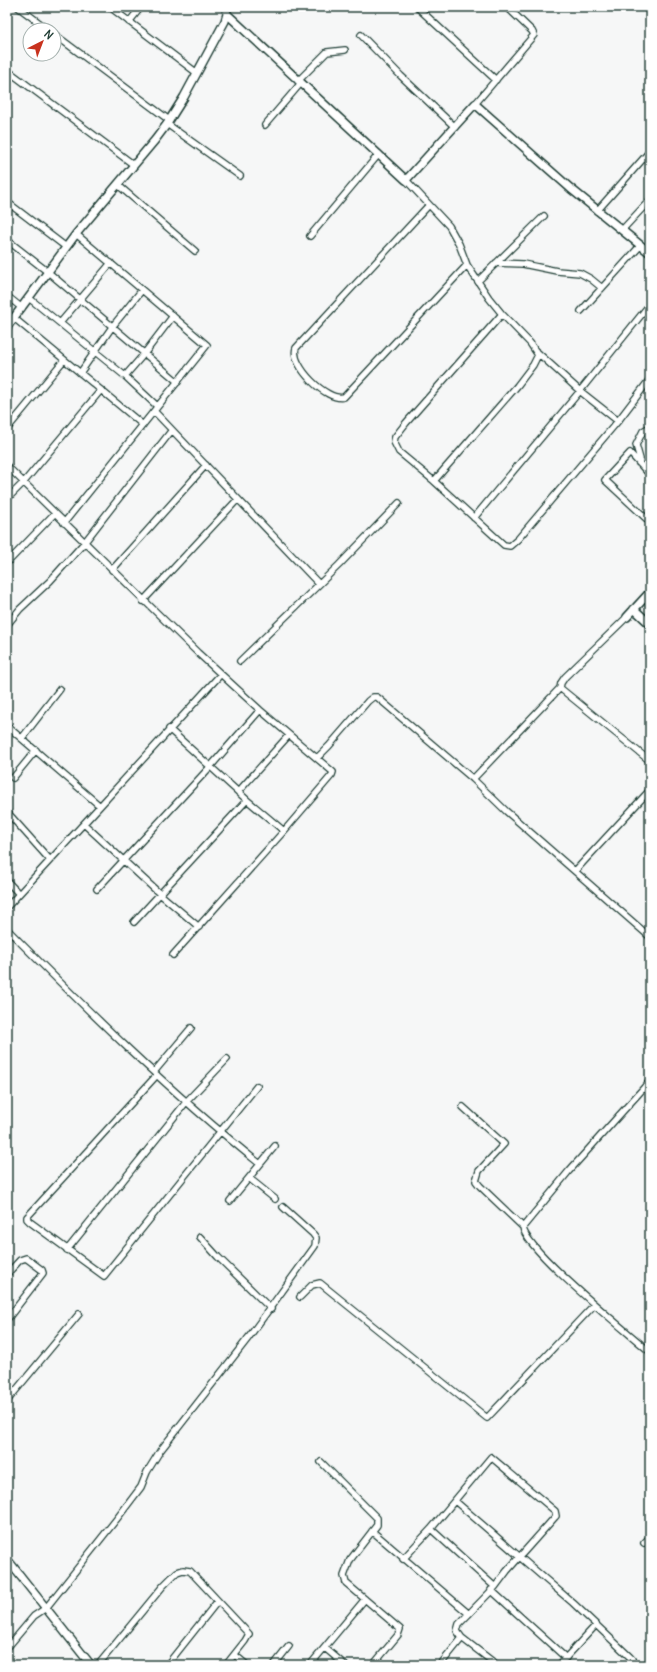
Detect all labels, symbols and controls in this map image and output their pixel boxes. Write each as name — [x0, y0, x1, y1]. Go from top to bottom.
north arrow — [22, 22, 62, 62]
text: N — [41, 27, 56, 42]

